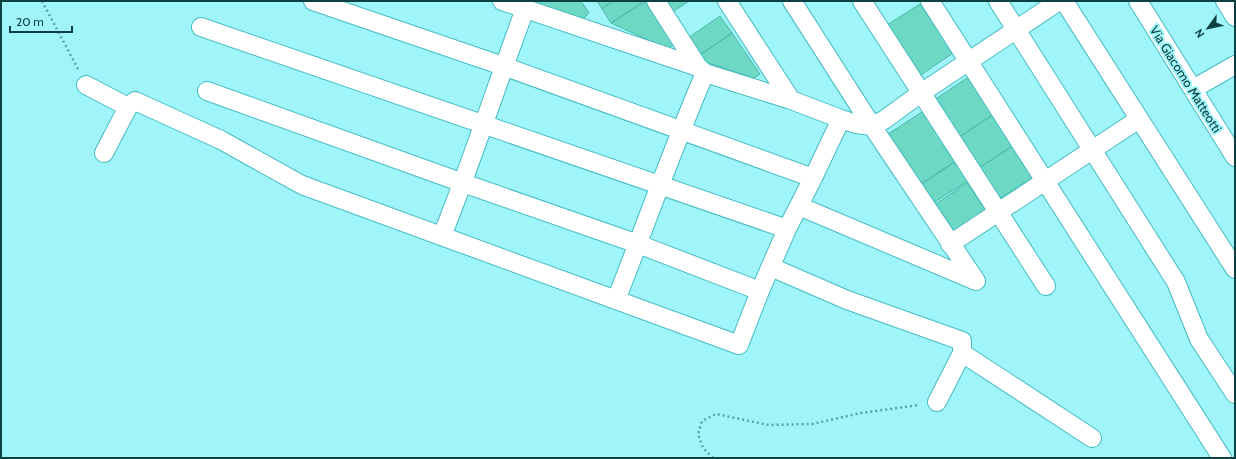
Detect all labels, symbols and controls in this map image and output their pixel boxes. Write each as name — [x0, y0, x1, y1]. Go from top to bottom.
scale bar — [10, 8, 72, 34]
north arrow — [1188, 8, 1228, 48]
text: 20 m — [16, 14, 44, 29]
street label: Via Giacomo Matteotti — [1147, 23, 1225, 135]
text: N — [1192, 26, 1208, 41]

